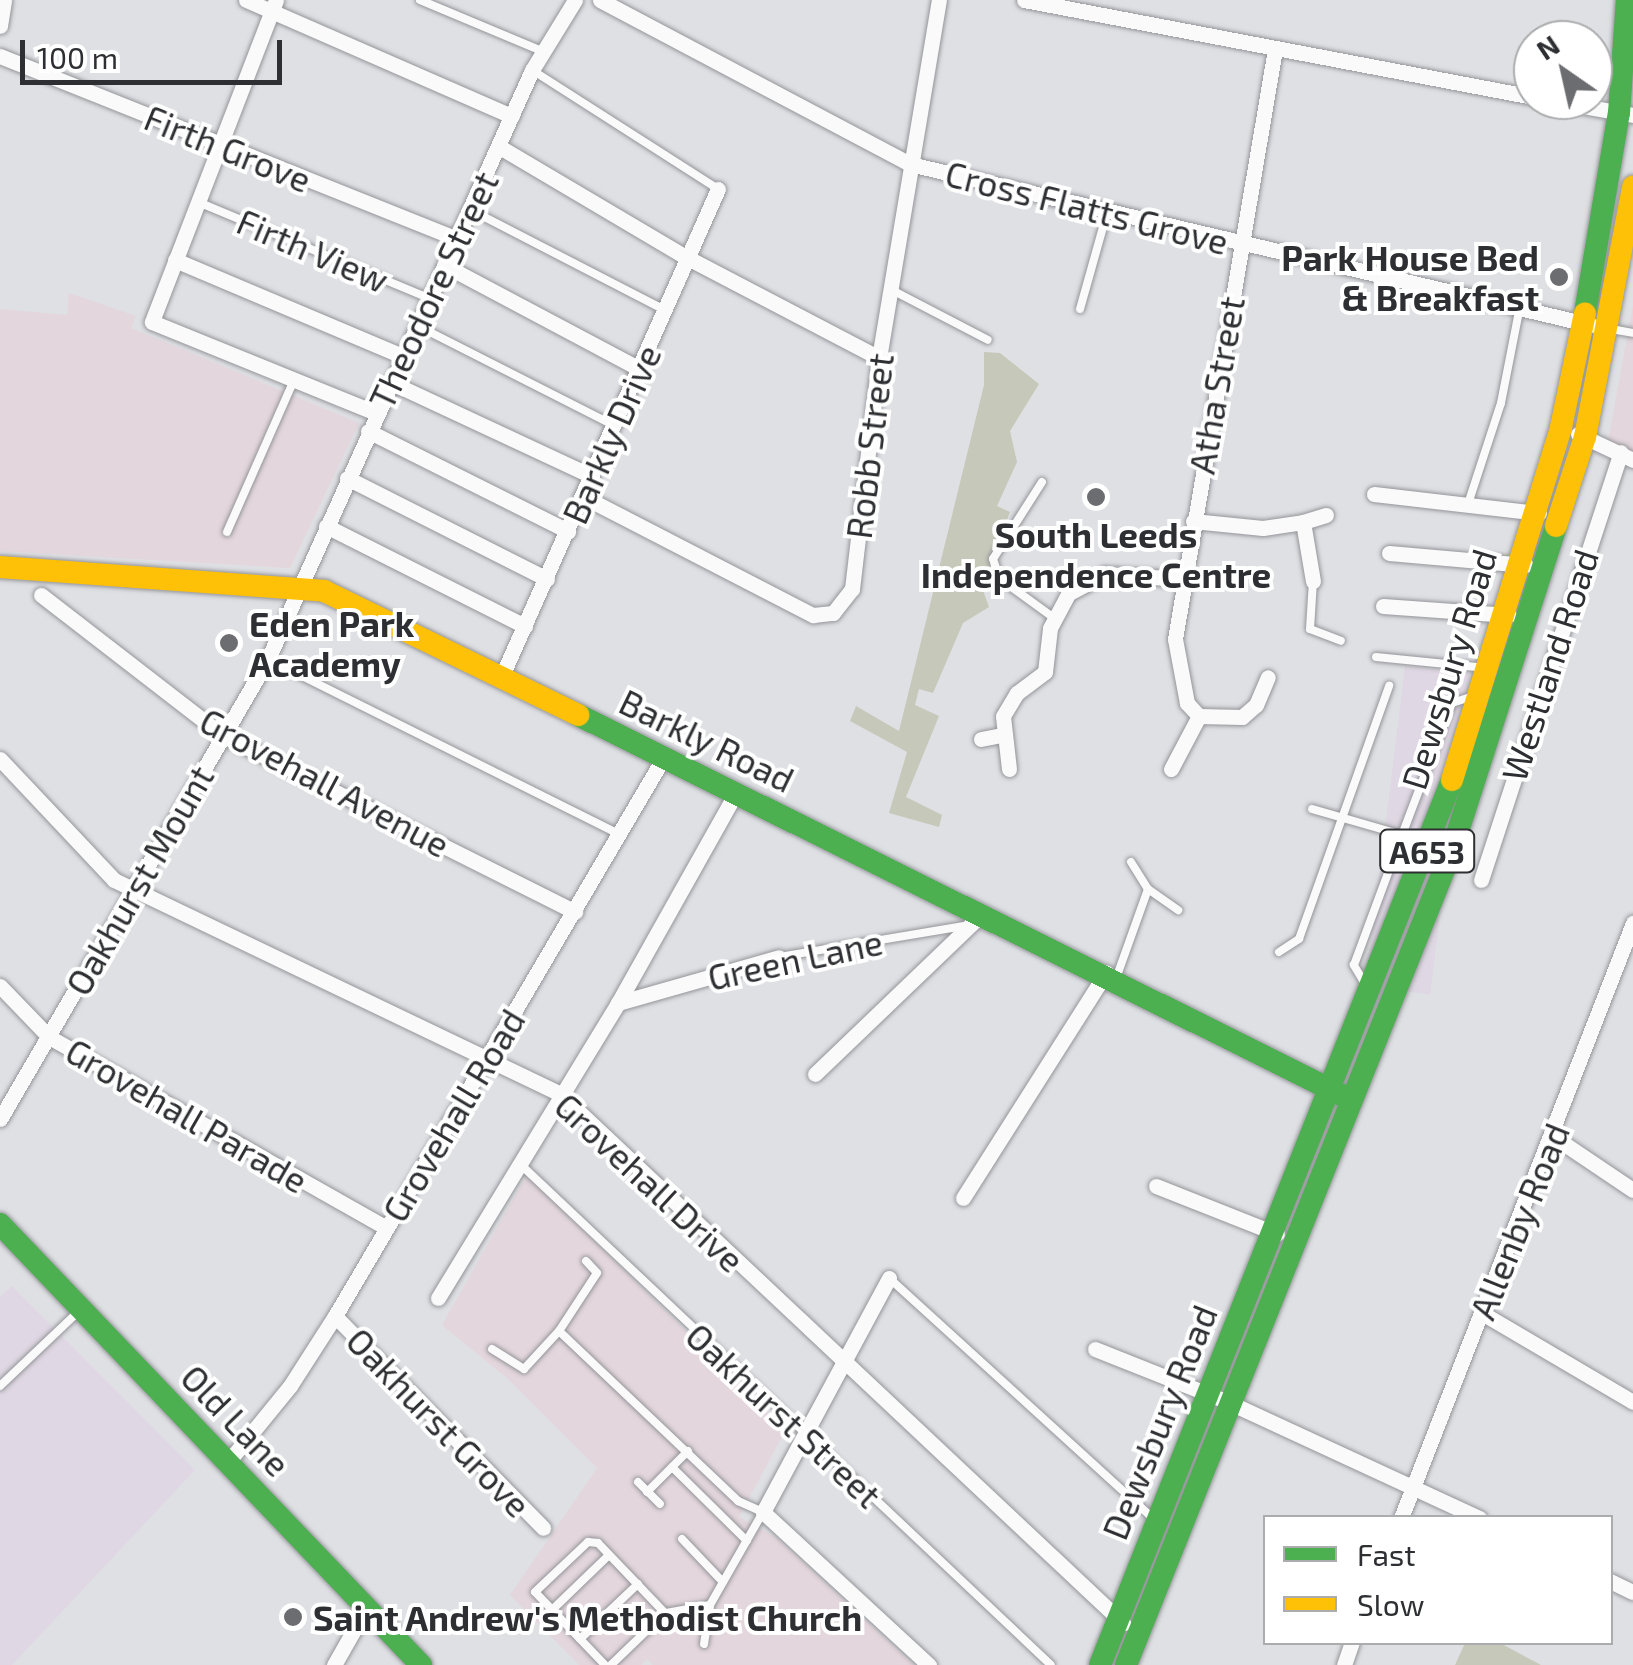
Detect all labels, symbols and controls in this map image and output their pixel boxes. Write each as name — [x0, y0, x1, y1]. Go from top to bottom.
scale bar — [25, 20, 288, 82]
north arrow — [1513, 20, 1613, 120]
text: N — [1529, 27, 1565, 67]
text: 100 m — [37, 39, 118, 75]
street label: Firth Grove — [139, 96, 317, 200]
street label: Cross Flatts Grove — [941, 152, 1233, 262]
street label: Theodore Street — [360, 165, 506, 415]
street label: Firth View — [231, 199, 395, 301]
place label: Park House Bed & Breakfast — [1281, 236, 1539, 318]
marker: Park House Bed & Breakfast — [1548, 266, 1570, 288]
street label: Atha Street — [1180, 293, 1252, 477]
street label: Barkly Drive — [553, 338, 669, 530]
street label: Robb Street — [837, 351, 901, 541]
marker: South Leeds Independence Centre — [1085, 486, 1107, 508]
place label: South Leeds Independence Centre — [921, 513, 1271, 595]
street label: Dewsbury Road — [1391, 544, 1505, 794]
street label: Westland Road — [1492, 544, 1606, 786]
place label: Eden Park Academy — [249, 602, 414, 684]
marker: Eden Park Academy — [218, 632, 240, 654]
street label: Barkly Road — [613, 680, 801, 800]
street label: Grovehall Avenue — [193, 698, 457, 866]
street label: Oakhurst Mount — [56, 758, 222, 1002]
road number: A653 — [1377, 824, 1477, 878]
street label: Green Lane — [704, 920, 886, 998]
street label: Grovehall Road — [373, 1001, 533, 1229]
street label: Grovehall Parade — [59, 1029, 315, 1201]
street label: Grovehall Drive — [547, 1084, 753, 1280]
street label: Allenby Road — [1460, 1117, 1578, 1325]
street label: Dewsbury Road — [1093, 1298, 1225, 1546]
street label: Oakhurst Street — [678, 1314, 890, 1516]
street label: Oakhurst Grove — [338, 1319, 540, 1525]
street label: Old Lane — [173, 1356, 299, 1484]
legend — [1263, 1515, 1613, 1645]
text: Fast — [1357, 1536, 1416, 1572]
text: Slow — [1357, 1586, 1424, 1622]
place label: Saint Andrew's Methodist Church — [313, 1596, 863, 1638]
marker: Saint Andrew's Methodist Church — [282, 1606, 304, 1628]

